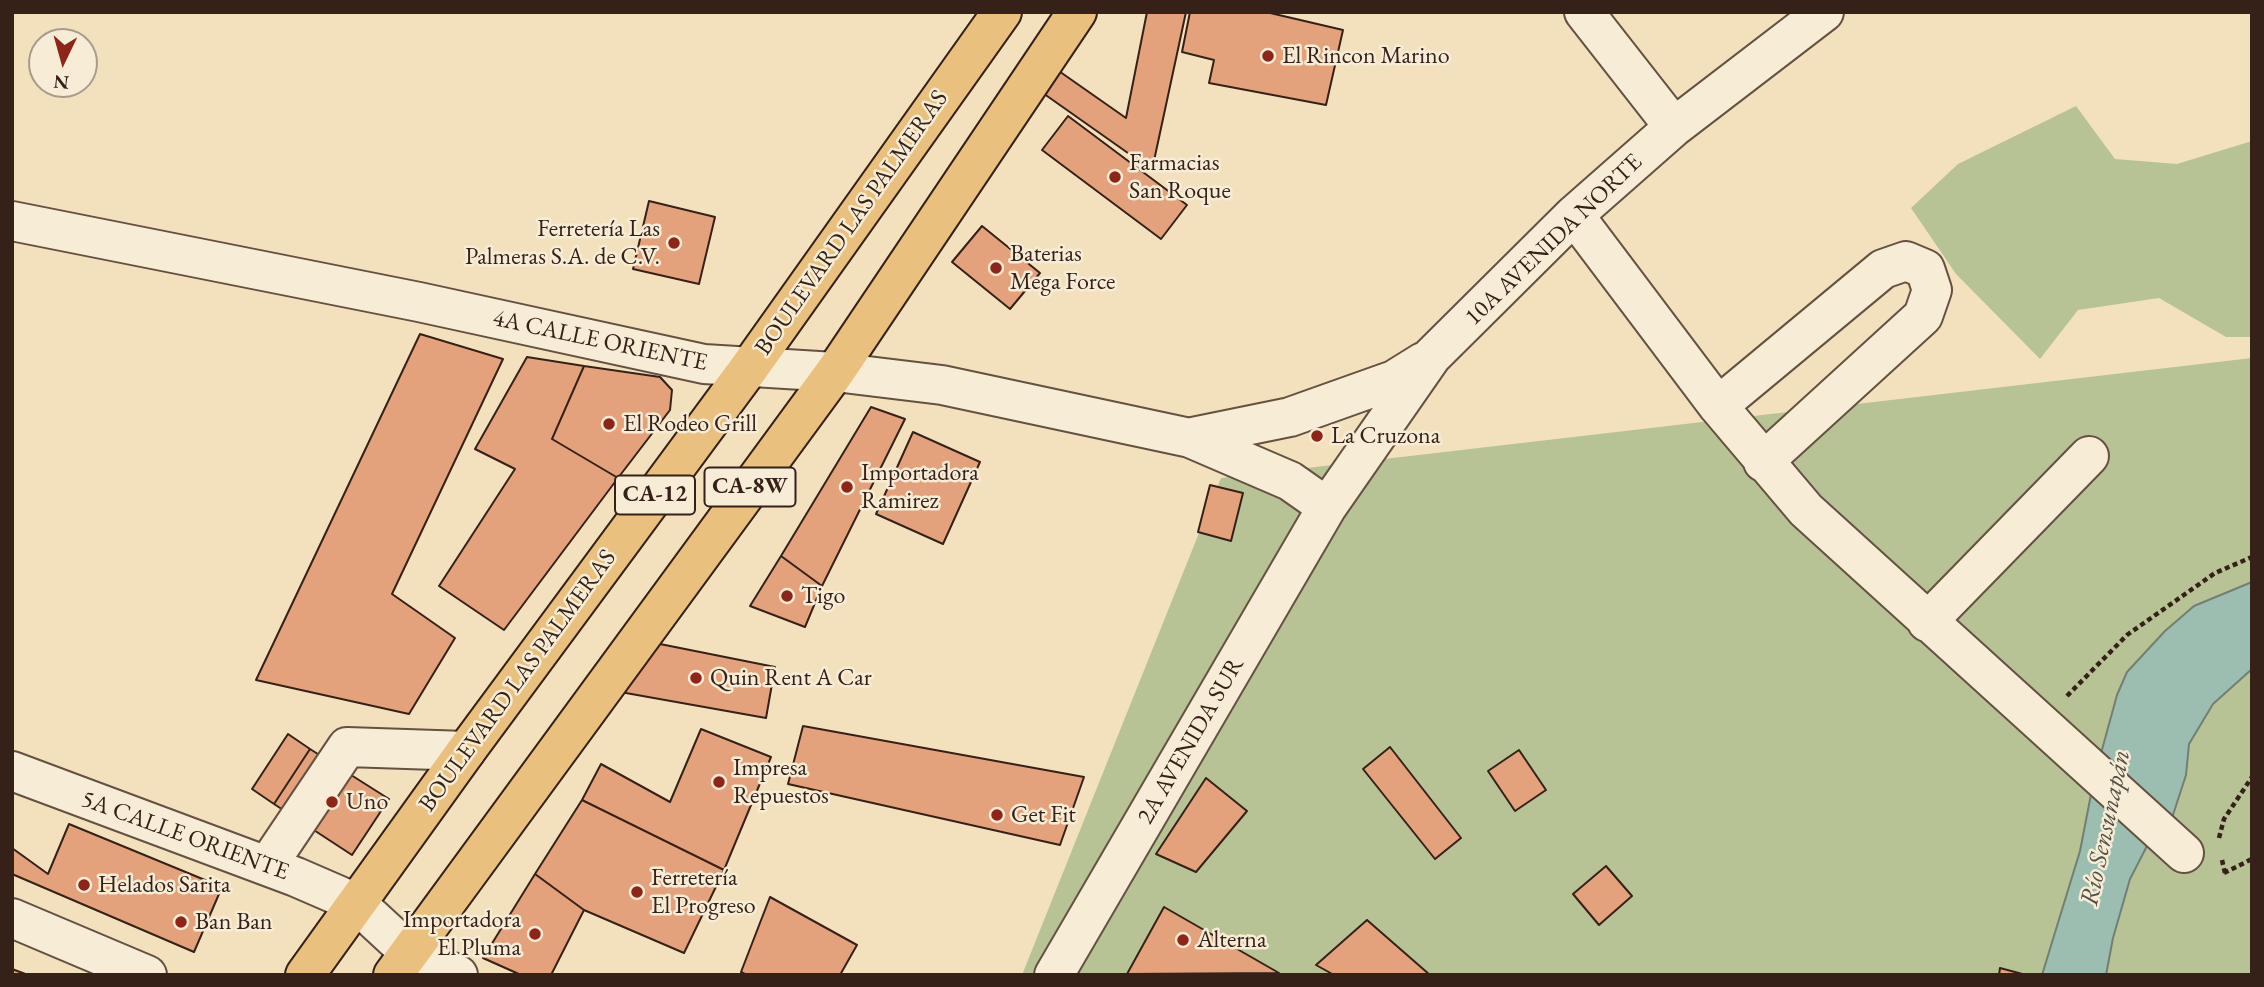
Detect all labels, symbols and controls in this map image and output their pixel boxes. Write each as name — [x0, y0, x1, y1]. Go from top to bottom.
north arrow — [28, 28, 98, 98]
place label: El Rincon Marino — [1282, 42, 1450, 70]
marker: El Rincon Marino — [1260, 48, 1276, 64]
text: N — [53, 69, 70, 96]
street label: BOULEVARD LAS PALMERAS — [749, 85, 955, 361]
street label: 10A AVENIDA NORTE — [1459, 148, 1649, 332]
place label: Farmacias San Roque — [1129, 149, 1231, 205]
marker: Farmacias San Roque — [1107, 169, 1123, 185]
place label: Ferretería Las Palmeras S.A. de C.V. — [465, 215, 660, 271]
marker: Ferretería Las Palmeras S.A. de C.V. — [666, 235, 682, 251]
place label: Baterias Mega Force — [1010, 240, 1115, 296]
marker: Baterias Mega Force — [988, 260, 1004, 276]
street label: 4A CALLE ORIENTE — [490, 304, 710, 378]
place label: El Rodeo Grill — [623, 410, 757, 438]
marker: El Rodeo Grill — [601, 416, 617, 432]
place label: La Cruzona — [1331, 422, 1440, 450]
marker: La Cruzona — [1309, 428, 1325, 444]
place label: Importadora Ramirez — [861, 459, 979, 515]
road number: CA-8W — [704, 467, 796, 506]
road number: CA-12 — [615, 475, 695, 514]
marker: Importadora Ramirez — [839, 479, 855, 495]
street label: BOULEVARD LAS PALMERAS — [413, 544, 623, 818]
place label: Tigo — [801, 582, 845, 610]
marker: Tigo — [779, 588, 795, 604]
street label: 2A AVENIDA SUR — [1132, 652, 1250, 830]
place label: Quin Rent A Car — [710, 664, 872, 692]
marker: Quin Rent A Car — [688, 670, 704, 686]
water label: Río Sensunapán — [2074, 747, 2138, 909]
place label: Impresa Repuestos — [733, 754, 829, 810]
marker: Impresa Repuestos — [711, 774, 727, 790]
street label: 5A CALLE ORIENTE — [77, 785, 293, 887]
place label: Uno — [346, 788, 388, 816]
marker: Uno — [324, 794, 340, 810]
place label: Get Fit — [1011, 801, 1076, 829]
marker: Get Fit — [989, 807, 1005, 823]
place label: Ferretería El Progreso — [651, 864, 756, 920]
place label: Helados Sarita — [98, 871, 230, 899]
marker: Helados Sarita — [76, 877, 92, 893]
marker: Ferretería El Progreso — [629, 884, 645, 900]
place label: Importadora El Pluma — [403, 906, 521, 962]
place label: Ban Ban — [195, 908, 272, 936]
marker: Ban Ban — [173, 914, 189, 930]
marker: Importadora El Pluma — [527, 926, 543, 942]
place label: Alterna — [1197, 926, 1267, 954]
marker: Alterna — [1175, 932, 1191, 948]

